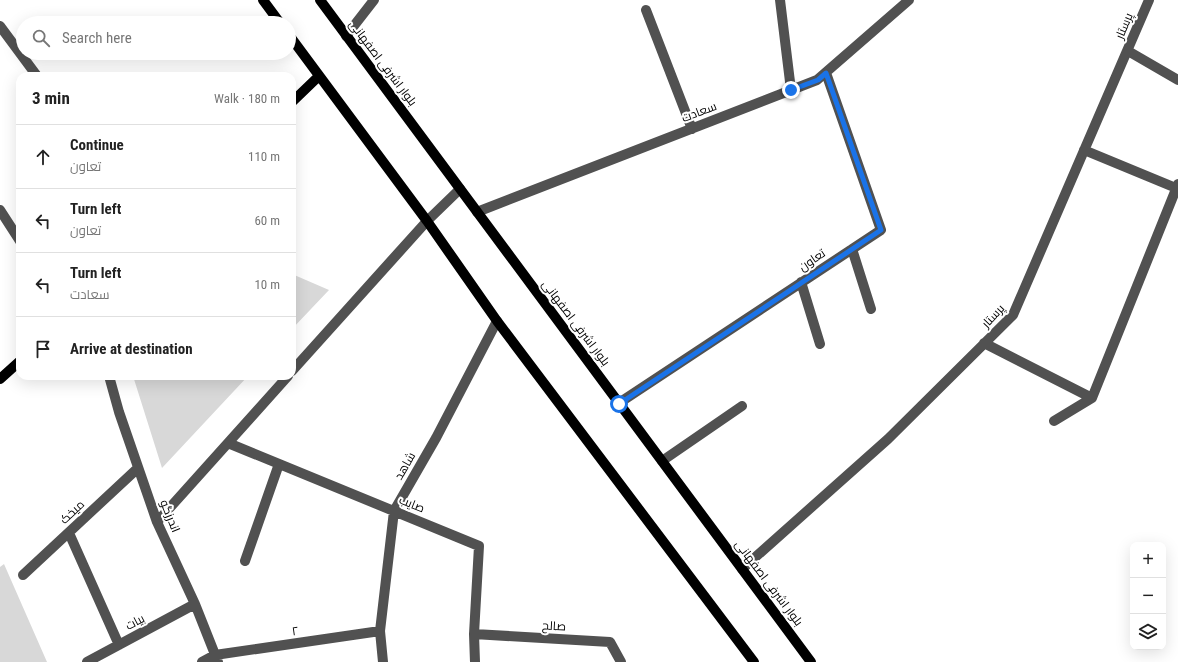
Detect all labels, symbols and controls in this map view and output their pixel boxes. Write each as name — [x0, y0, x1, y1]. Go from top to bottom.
street label: پرستار — [1112, 10, 1138, 43]
search box — [16, 16, 296, 60]
street label: بلوار اشرفی اصفهانی — [346, 17, 420, 109]
icon: search — [30, 27, 52, 49]
text: Search here — [62, 29, 132, 47]
route end — [782, 81, 800, 99]
text: 3 min — [32, 88, 70, 108]
text: Walk · 180 m — [214, 91, 280, 106]
street label: سعادت — [680, 99, 719, 125]
text: Continue — [70, 136, 124, 154]
icon: ahead — [32, 146, 54, 168]
text: 110 m — [248, 149, 280, 164]
text: تعاون — [70, 159, 101, 174]
text: Turn left — [70, 200, 121, 218]
icon: left — [32, 210, 54, 232]
text: 60 m — [254, 213, 280, 228]
text: تعاون — [70, 223, 101, 238]
street label: تعاون — [796, 246, 829, 274]
text: Turn left — [70, 264, 121, 282]
icon: left — [32, 274, 54, 296]
text: 10 m — [254, 277, 280, 292]
street label: بلوار اشرفی اصفهانی — [539, 277, 613, 369]
text: سعادت — [70, 287, 109, 302]
street label: پرستار — [978, 301, 1009, 333]
icon: arrive — [32, 338, 54, 360]
text: Arrive at destination — [70, 340, 193, 358]
route start — [610, 395, 628, 413]
street label: شاهد — [392, 450, 418, 482]
street label: صایب — [397, 493, 427, 515]
street label: میخک — [57, 497, 87, 527]
street label: اندرزگو — [157, 498, 183, 534]
street label: بلوار اشرفی اصفهانی — [732, 537, 806, 629]
map controls — [1130, 542, 1166, 650]
button: + — [1130, 542, 1166, 578]
button: − — [1130, 578, 1166, 614]
street label: بیات — [123, 611, 147, 633]
button: layers — [1130, 614, 1166, 650]
street label: صالح — [541, 618, 566, 635]
street label: ۲ — [291, 624, 299, 638]

